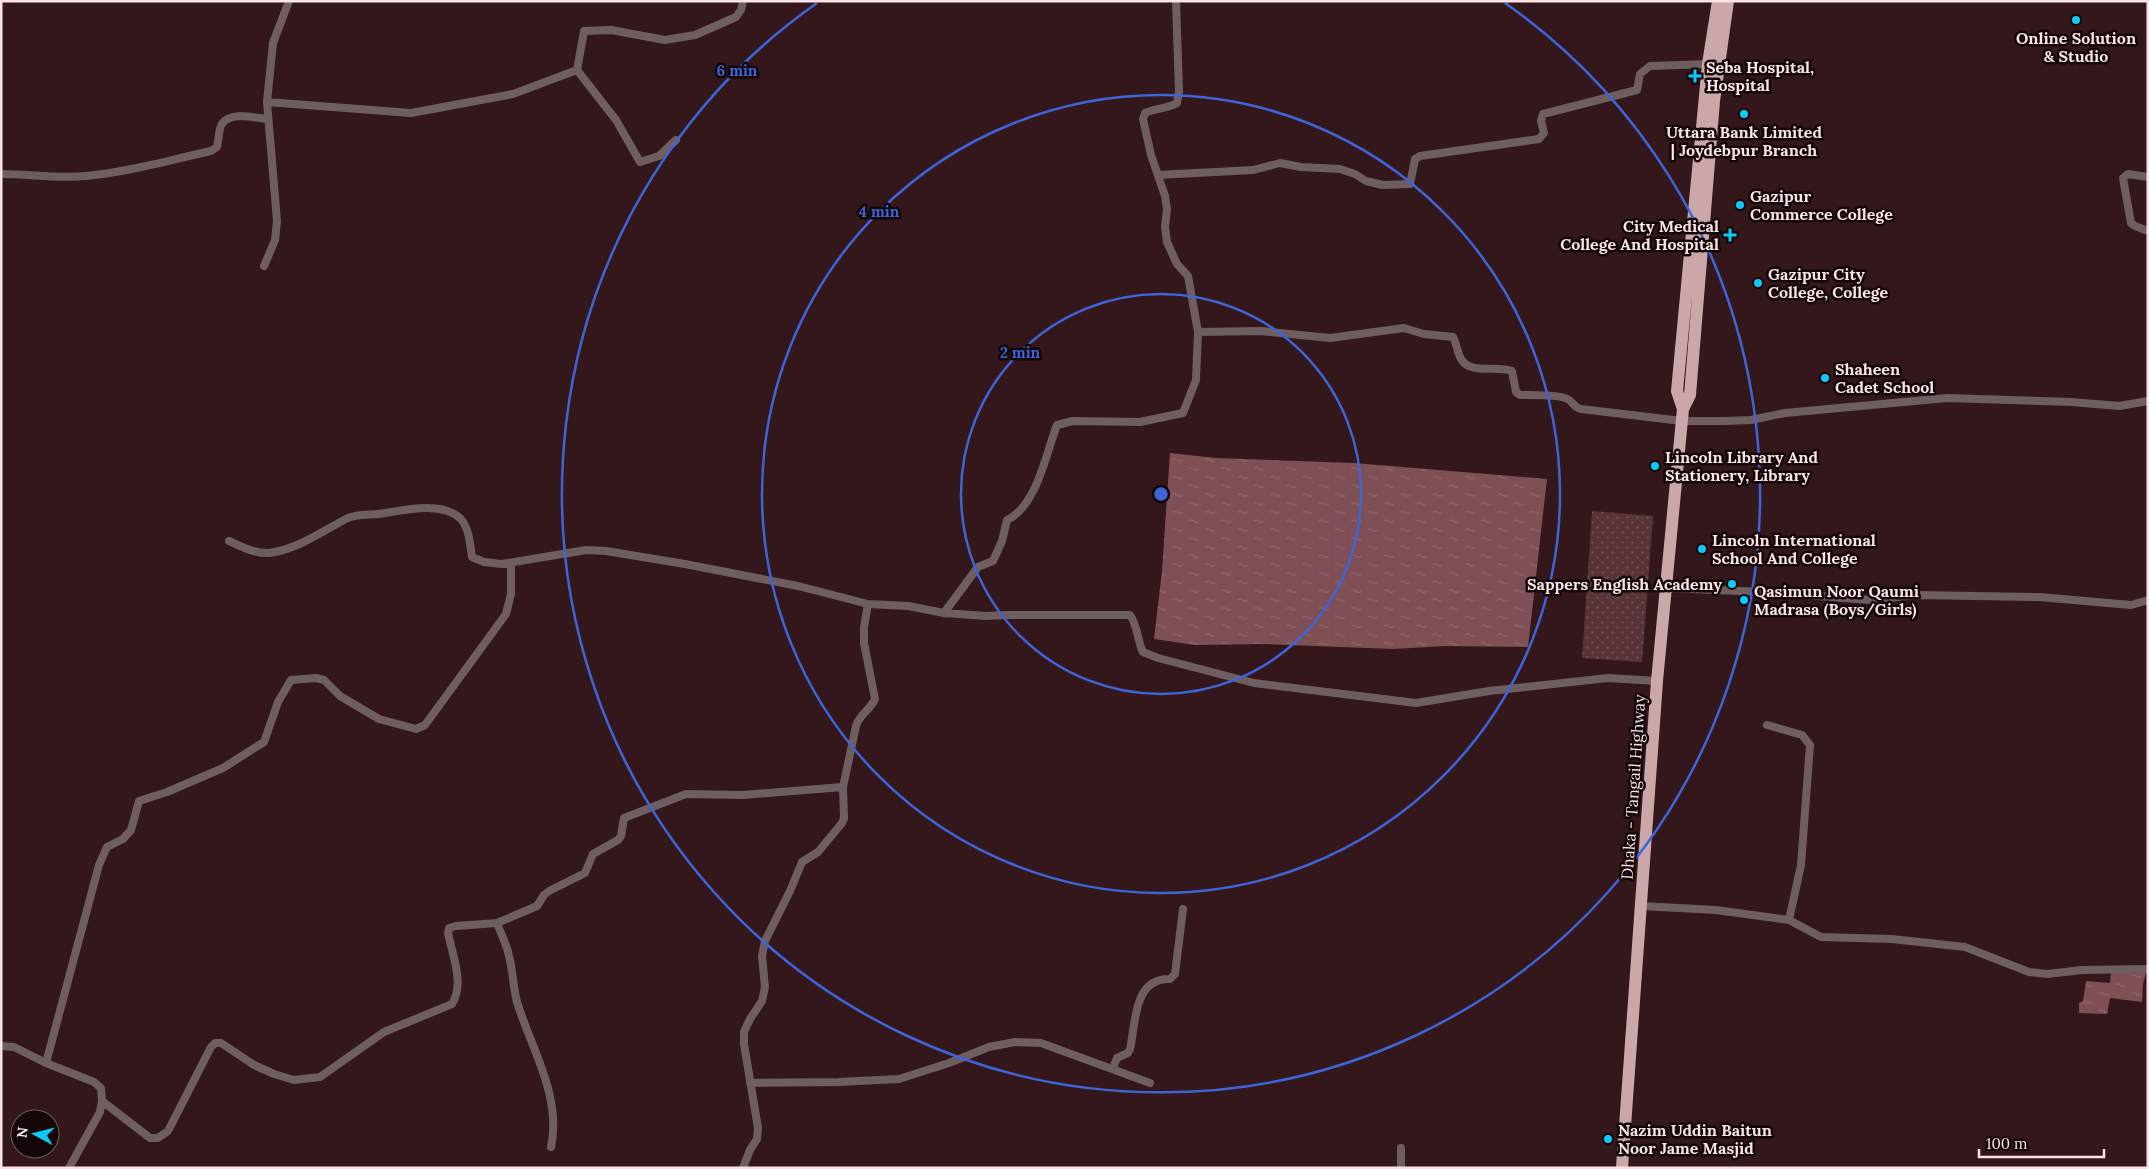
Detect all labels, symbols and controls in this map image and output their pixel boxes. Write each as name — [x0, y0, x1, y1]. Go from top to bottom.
marker: Online Solution & Studio — [2070, 14, 2082, 26]
place label: Online Solution & Studio — [2016, 28, 2136, 66]
place label: Seba Hospital, Hospital — [1706, 57, 1814, 95]
text: 6 min — [717, 61, 758, 80]
marker: Seba Hospital, Hospital — [1688, 69, 1702, 83]
marker: Uttara Bank Limited | Joydebpur Branch — [1738, 108, 1750, 120]
place label: Uttara Bank Limited | Joydebpur Branch — [1666, 122, 1822, 160]
place label: Gazipur Commerce College — [1750, 186, 1893, 224]
marker: Gazipur Commerce College — [1734, 199, 1746, 211]
text: 4 min — [859, 202, 900, 221]
place label: City Medical College And Hospital — [1560, 216, 1719, 254]
marker: City Medical College And Hospital — [1723, 228, 1737, 242]
place label: Gazipur City College, College — [1768, 264, 1889, 302]
marker: Gazipur City College, College — [1752, 277, 1764, 289]
text: 2 min — [1000, 343, 1041, 362]
place label: Shaheen Cadet School — [1835, 359, 1934, 397]
marker: Shaheen Cadet School — [1819, 372, 1831, 384]
place label: Lincoln Library And Stationery, Library — [1665, 447, 1819, 485]
marker: Lincoln Library And Stationery, Library — [1649, 460, 1661, 472]
centre of rings — [1152, 485, 1170, 503]
place label: Lincoln International School And College — [1712, 530, 1876, 568]
marker: Lincoln International School And College — [1696, 543, 1708, 555]
place label: Sappers English Academy — [1527, 574, 1722, 594]
marker: Sappers English Academy — [1726, 578, 1738, 590]
place label: Qasimun Noor Qaumi Madrasa (Boys/Girls) — [1754, 581, 1919, 620]
marker: Qasimun Noor Qaumi Madrasa (Boys/Girls) — [1738, 594, 1750, 606]
street label: Dhaka - Tangail Highway — [1617, 693, 1649, 880]
north arrow — [10, 1109, 60, 1159]
place label: Nazim Uddin Baitun Noor Jame Masjid — [1618, 1120, 1772, 1158]
text: N — [13, 1126, 32, 1139]
scale bar — [1979, 1126, 2104, 1158]
marker: Nazim Uddin Baitun Noor Jame Masjid — [1602, 1133, 1614, 1145]
text: 100 m — [1986, 1134, 2027, 1153]

